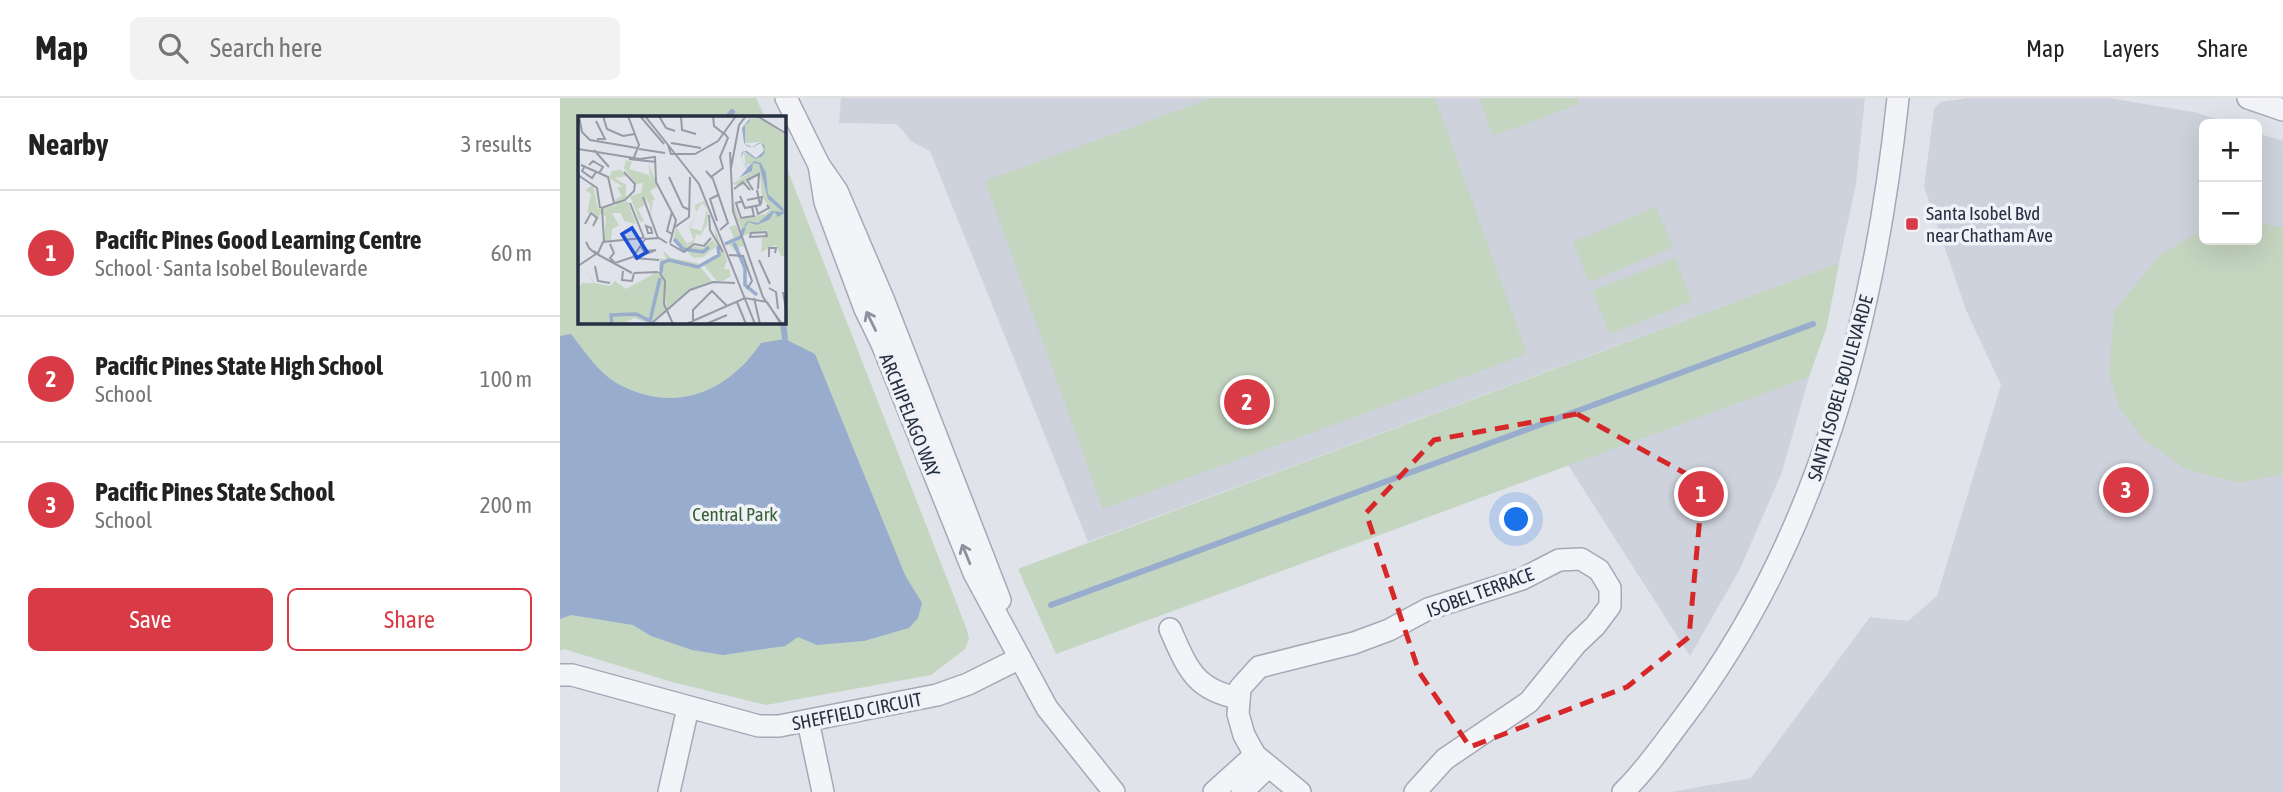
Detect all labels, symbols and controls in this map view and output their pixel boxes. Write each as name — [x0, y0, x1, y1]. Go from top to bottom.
search box — [130, 17, 620, 80]
text: Map — [35, 29, 88, 67]
icon: search — [154, 29, 192, 67]
text: Search here — [210, 33, 322, 63]
text: Map — [2026, 35, 2065, 62]
text: Layers — [2103, 35, 2159, 62]
text: Share — [2197, 35, 2248, 62]
inset map — [578, 116, 786, 324]
map controls — [2199, 119, 2262, 245]
button: + — [2199, 119, 2262, 182]
text: Nearby — [28, 127, 108, 161]
text: 3 results — [461, 131, 532, 157]
button: − — [2199, 182, 2262, 245]
place label: Santa Isobel Bvd near Chatham Ave — [1926, 202, 2053, 246]
marker: Santa Isobel Bvd near Chatham Ave — [1904, 216, 1920, 232]
text: Pacific Pines Good Learning Centre — [95, 225, 422, 255]
text: 1 — [46, 240, 56, 266]
text: 60 m — [491, 240, 532, 266]
text: School · Santa Isobel Boulevarde — [95, 255, 368, 281]
street label: SANTA ISOBEL BOULEVARDE — [1803, 293, 1877, 483]
one-way arrow — [863, 311, 877, 332]
street label: ARCHIPELAGO WAY — [875, 350, 945, 480]
text: Pacific Pines State High School — [95, 351, 383, 381]
text: 2 — [46, 366, 56, 392]
text: 100 m — [480, 366, 532, 392]
pin: 2 — [1224, 376, 1270, 428]
text: School — [95, 381, 152, 407]
pin: 3 — [2103, 464, 2149, 516]
pin: 1 — [1678, 468, 1724, 520]
text: Pacific Pines State School — [95, 477, 334, 507]
text: 3 — [46, 492, 56, 518]
text: 200 m — [480, 492, 532, 518]
your location — [1499, 502, 1533, 536]
park label: Central Park — [692, 503, 778, 525]
text: School — [95, 507, 152, 533]
one-way arrow — [959, 544, 972, 566]
street label: ISOBEL TERRACE — [1423, 562, 1537, 622]
button: Save — [28, 588, 273, 651]
button: Share — [287, 588, 532, 651]
street label: SHEFFIELD CIRCUIT — [790, 688, 924, 734]

